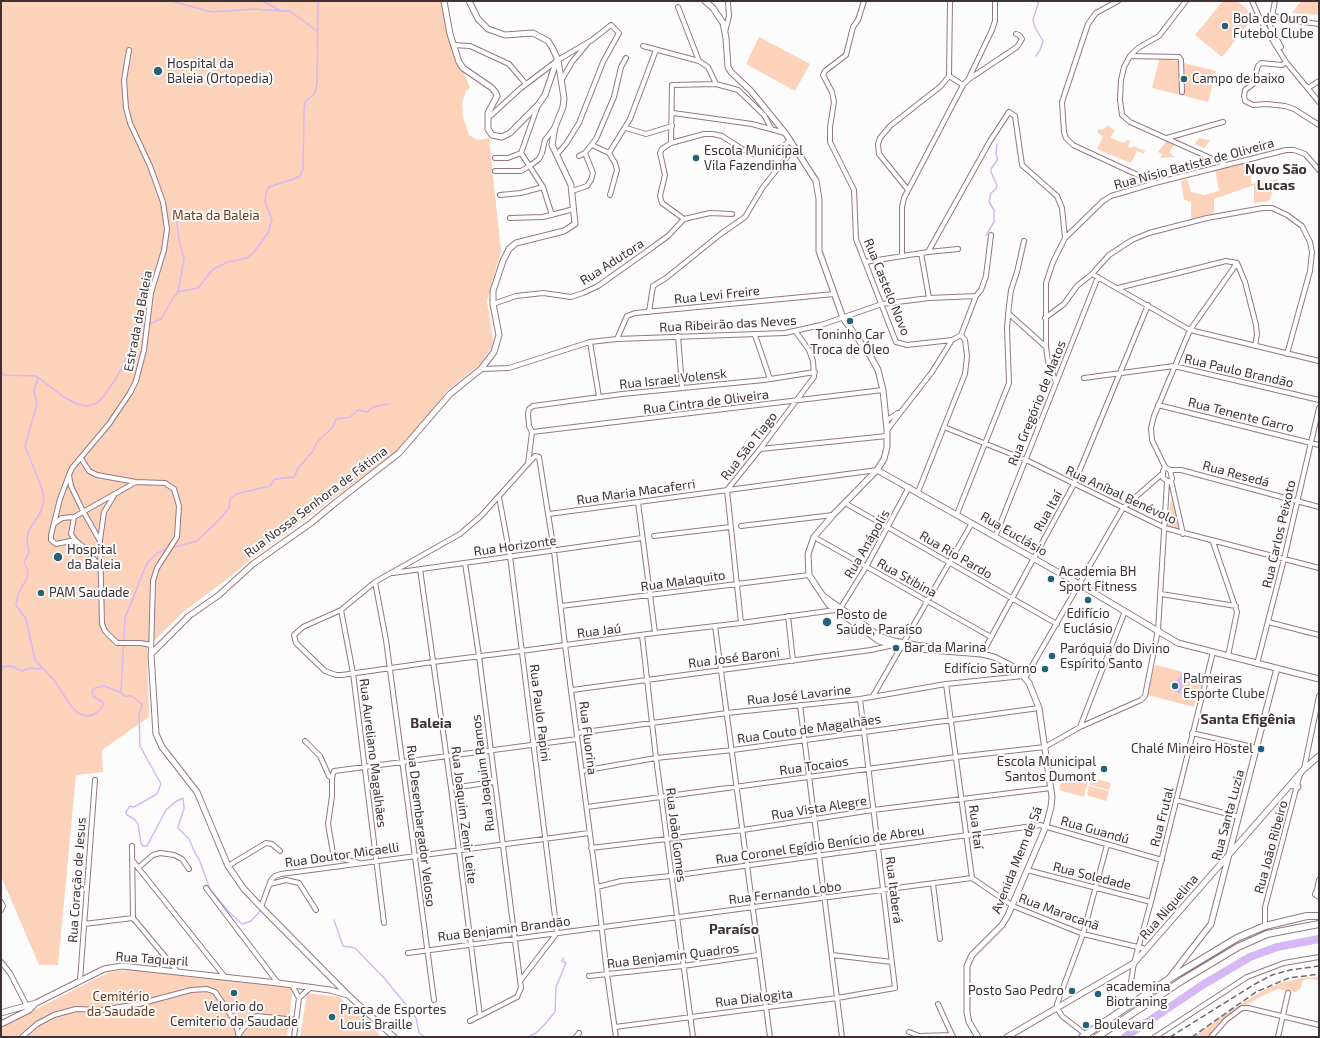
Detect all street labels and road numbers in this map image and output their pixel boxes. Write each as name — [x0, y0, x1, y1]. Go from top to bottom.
street label: Rua Nísio Batista de Oliveira — [1112, 135, 1276, 193]
street label: Rua Adutora — [577, 236, 647, 288]
street label: Rua Castelo Novo — [860, 236, 914, 338]
street label: Estrada da Baleia — [121, 269, 155, 373]
street label: Rua Levi Freire — [673, 283, 761, 307]
street label: Rua Ribeirão das Neves — [659, 313, 797, 335]
street label: Rua Gregório de Matos — [1005, 338, 1069, 468]
street label: Rua Paulo Brandão — [1183, 351, 1295, 391]
street label: Rua Israel Volensk — [618, 366, 728, 392]
street label: Rua Cintra de Oliveira — [642, 387, 770, 417]
street label: Rua Tenente Garro — [1187, 394, 1295, 436]
street label: Rua São Tiago — [717, 409, 781, 483]
street label: Rua Nossa Senhora de Fátima — [241, 443, 391, 561]
street label: Rua Resedá — [1201, 458, 1271, 490]
street label: Rua Aníbal Benévolo — [1063, 462, 1179, 528]
street label: Rua Maria Macaferri — [576, 476, 696, 508]
street label: Rua Carlos Peixoto — [1259, 479, 1299, 589]
street label: Rua Itaí — [1030, 488, 1066, 534]
street label: Rua Anápolis — [841, 507, 893, 581]
street label: Rua Euclásio — [978, 509, 1050, 559]
street label: Rua Rio Pardo — [917, 528, 995, 582]
street label: Rua Horizonte — [473, 532, 557, 560]
street label: Rua Stibina — [874, 555, 940, 601]
street label: Rua Malaquito — [640, 567, 726, 595]
street label: Rua Jaú — [576, 621, 622, 641]
street label: Rua José Baroni — [687, 645, 781, 671]
street label: Rua Paulo Papini — [526, 663, 554, 763]
street label: Rua Aureliano Magalhães — [356, 678, 390, 828]
street label: Rua José Lavarine — [746, 682, 852, 708]
street label: Rua Fluorina — [576, 700, 600, 776]
street label: Rua Couto de Magalhães — [736, 711, 882, 747]
street label: Rua Joaquim Ramos — [468, 714, 498, 832]
street label: Rua Desembargador Veloso — [403, 744, 439, 908]
street label: Rua Joaquim Zenir Leite — [448, 745, 480, 885]
street label: Rua Tocaios — [778, 753, 850, 779]
street label: Rua Santa Luzia — [1208, 768, 1248, 862]
street label: Rua Frutal — [1147, 786, 1177, 848]
street label: Rua João Gomes — [662, 787, 690, 883]
street label: Rua Vista Alegre — [770, 793, 868, 823]
street label: Rua João Ribeiro — [1251, 799, 1291, 895]
street label: Rua Itaí — [966, 804, 986, 850]
street label: Avenida Mem de Sá — [988, 804, 1046, 916]
street label: Rua Guandú — [1059, 813, 1131, 847]
street label: Rua Coração de Jesus — [65, 817, 89, 943]
street label: Rua Coronel Egídio Benício de Abreu — [715, 823, 925, 867]
street label: Rua Doutor Micaelli — [284, 839, 400, 871]
street label: Rua Itaberá — [882, 855, 906, 925]
street label: Rua Soledade — [1051, 859, 1133, 893]
street label: Rua Niquelina — [1136, 871, 1202, 943]
street label: Rua Fernando Lobo — [728, 878, 842, 908]
street label: Rua Maracanã — [1017, 890, 1101, 934]
street label: Rua Benjamin Brandão — [437, 913, 571, 945]
street label: Rua Benjamin Quadros — [606, 940, 740, 972]
street label: Rua Taquaril — [115, 949, 189, 969]
street label: Rua Dialogita — [714, 985, 794, 1011]

